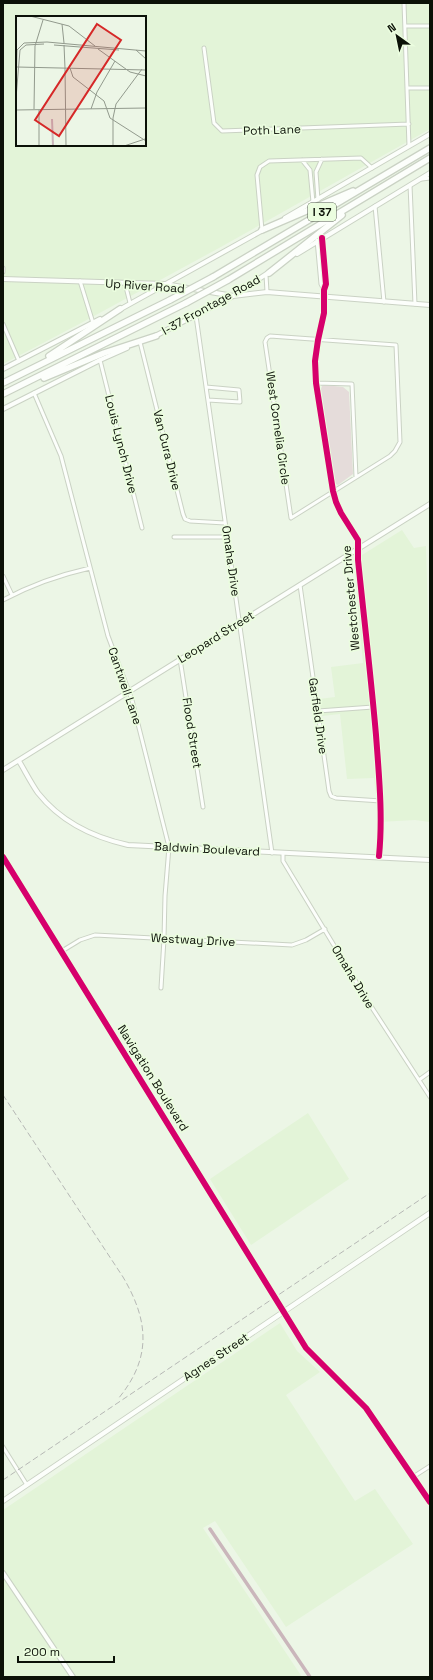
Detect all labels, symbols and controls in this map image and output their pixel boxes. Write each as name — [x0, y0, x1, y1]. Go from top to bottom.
inset map — [16, 16, 146, 146]
north arrow — [377, 16, 417, 56]
text: N — [385, 20, 398, 35]
street label: Poth Lane — [243, 121, 301, 139]
road number: I 37 — [308, 203, 336, 221]
street label: I-37 Frontage Road — [159, 271, 263, 339]
street label: Up River Road — [105, 275, 185, 297]
street label: West Cornelia Circle — [262, 370, 294, 486]
street label: Louis Lynch Drive — [101, 393, 141, 495]
street label: Van Cura Drive — [149, 408, 185, 492]
street label: Omaha Drive — [218, 525, 244, 597]
street label: Westchester Drive — [338, 545, 364, 651]
street label: Leopard Street — [175, 607, 257, 667]
street label: Cantwell Lane — [104, 645, 146, 727]
street label: Garfield Drive — [305, 677, 331, 755]
street label: Flood Street — [178, 696, 206, 770]
street label: Baldwin Boulevard — [154, 838, 260, 860]
street label: Westway Drive — [150, 930, 236, 950]
street label: Omaha Drive — [328, 942, 378, 1012]
street label: Navigation Boulevard — [114, 1022, 192, 1134]
street label: Agnes Street — [180, 1329, 252, 1385]
scale bar — [18, 1638, 114, 1664]
text: 200 m — [24, 1644, 60, 1660]

